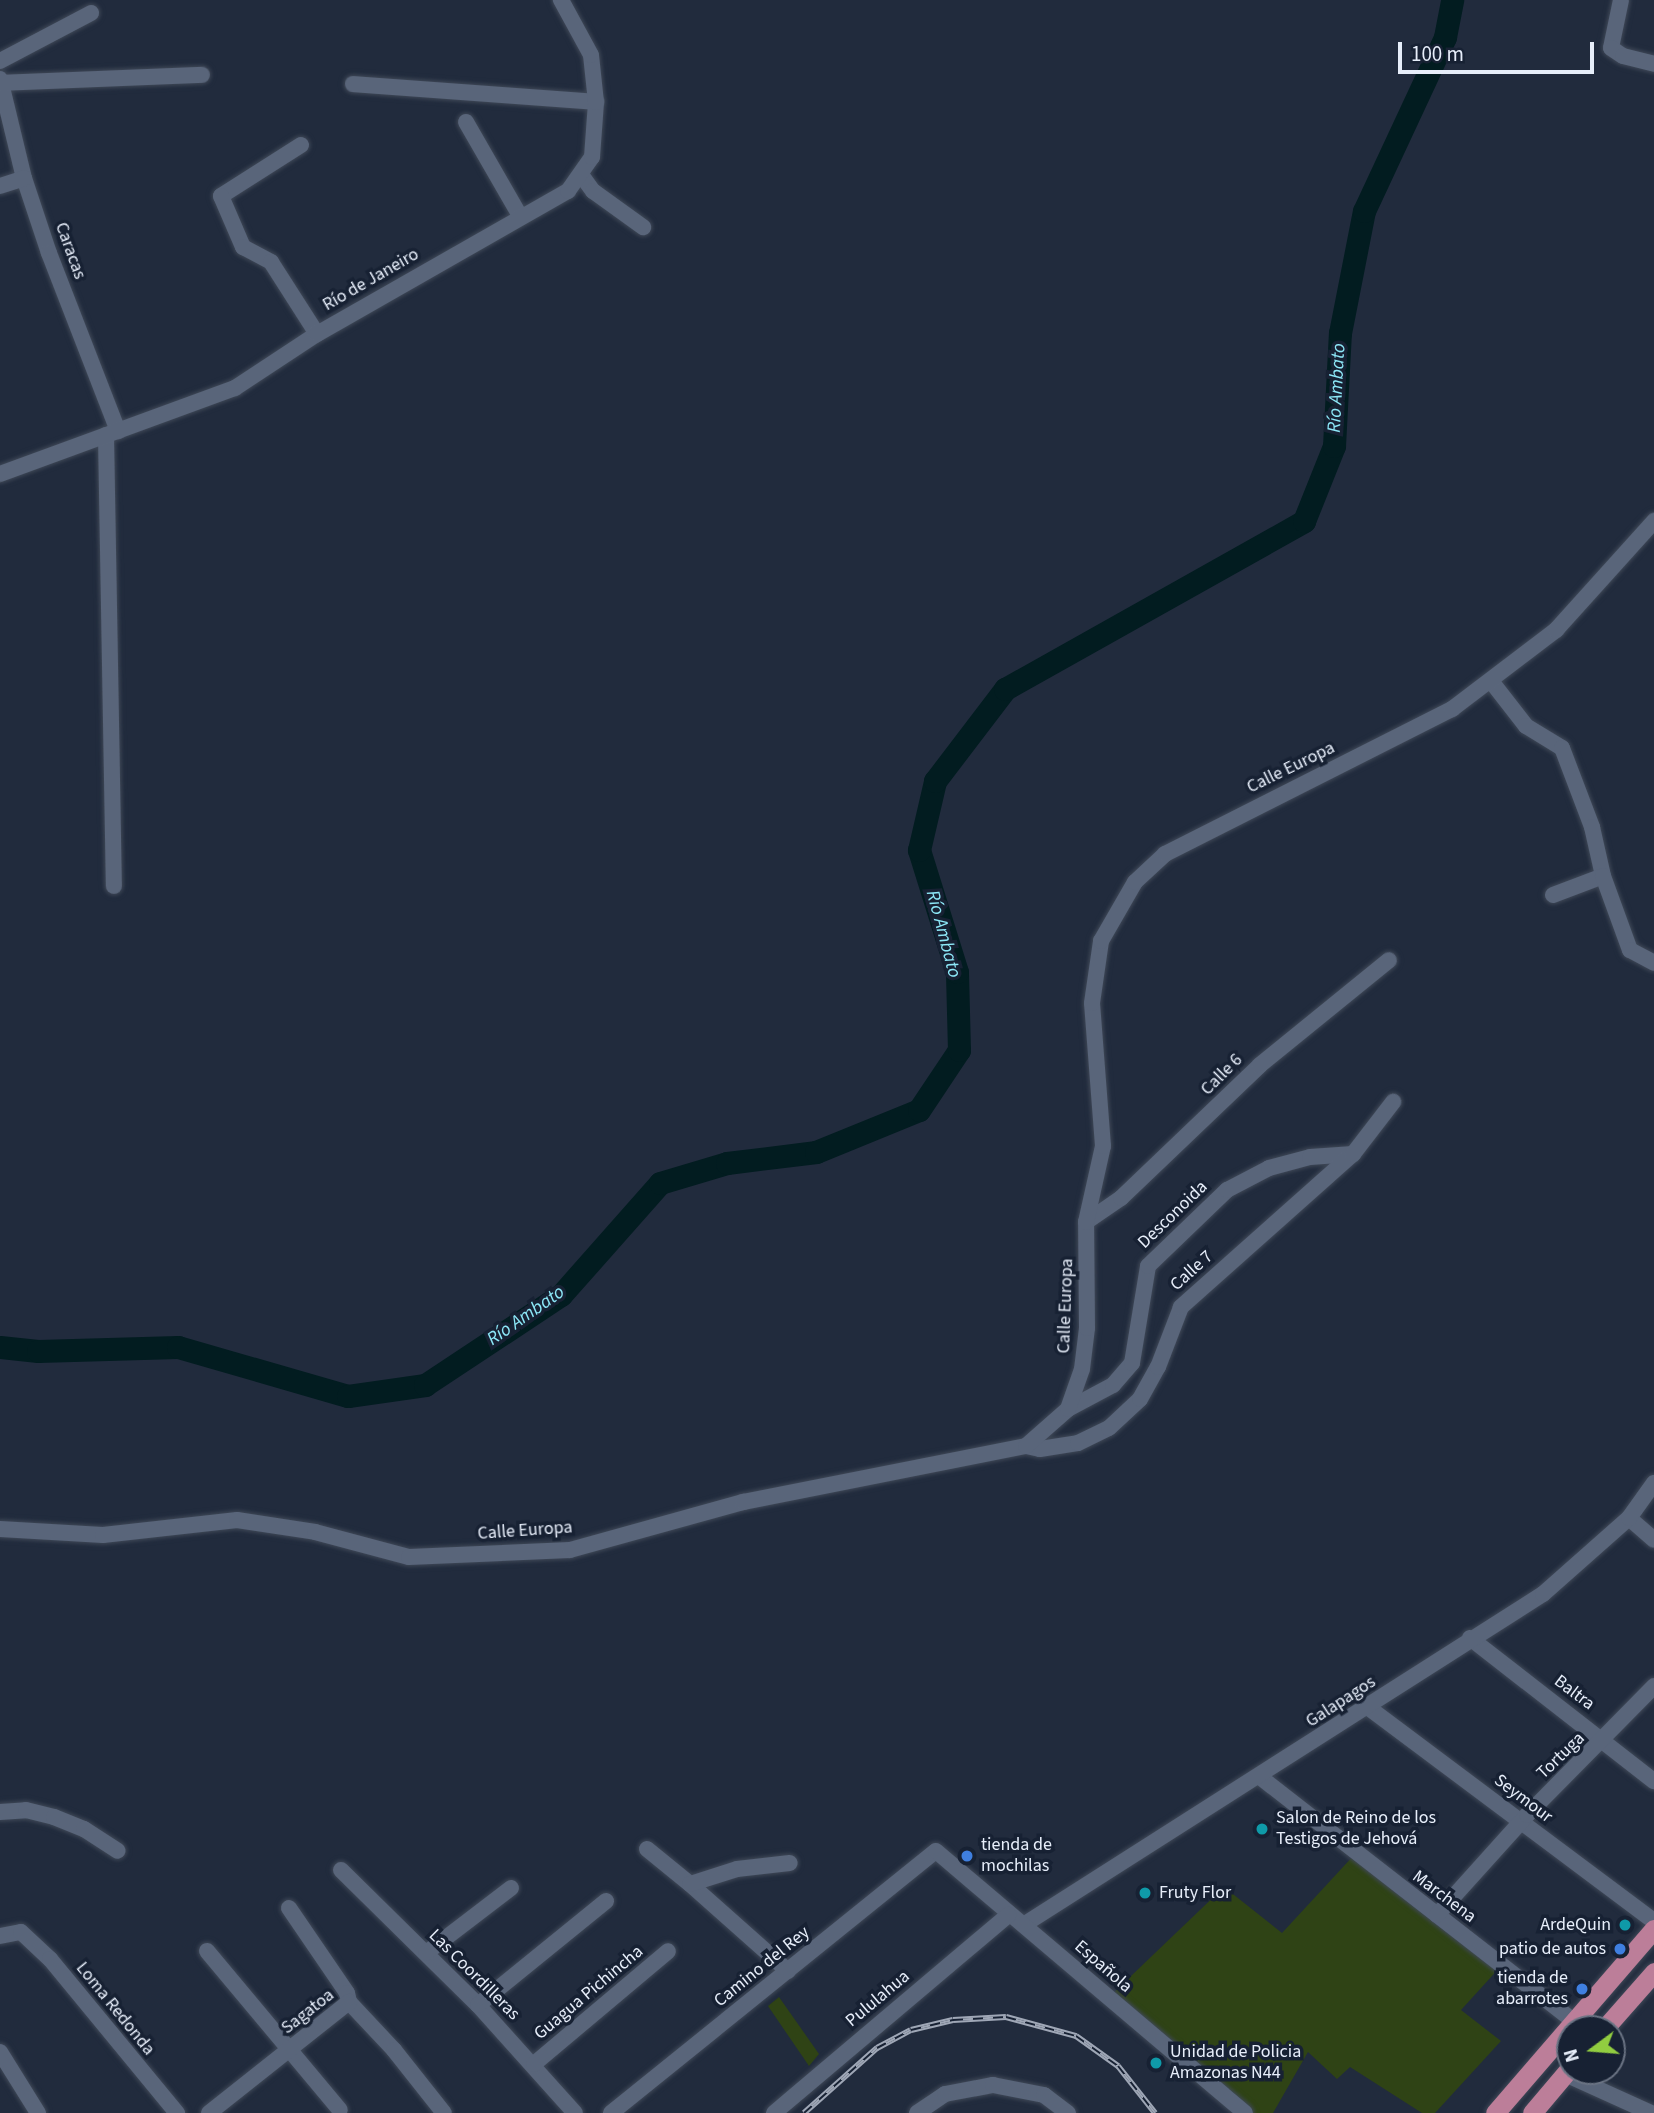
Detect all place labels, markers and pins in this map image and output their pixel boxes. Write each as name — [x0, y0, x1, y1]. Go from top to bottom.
place label: Salon de Reino de los Testigos de Jehová — [1276, 1808, 1436, 1850]
marker: Salon de Reino de los Testigos de Jehová — [1254, 1821, 1270, 1837]
place label: tienda de mochilas — [981, 1835, 1052, 1878]
marker: tienda de mochilas — [959, 1848, 975, 1864]
place label: Fruty Flor — [1159, 1882, 1231, 1904]
marker: Fruty Flor — [1137, 1885, 1153, 1901]
place label: ArdeQuin — [1540, 1914, 1611, 1936]
marker: ArdeQuin — [1617, 1917, 1633, 1933]
place label: patio de autos — [1499, 1938, 1606, 1960]
marker: patio de autos — [1612, 1941, 1628, 1957]
place label: tienda de abarrotes — [1496, 1968, 1568, 2010]
marker: tienda de abarrotes — [1574, 1981, 1590, 1997]
place label: Unidad de Policia Amazonas N44 — [1170, 2042, 1301, 2084]
marker: Unidad de Policia Amazonas N44 — [1148, 2055, 1164, 2071]

